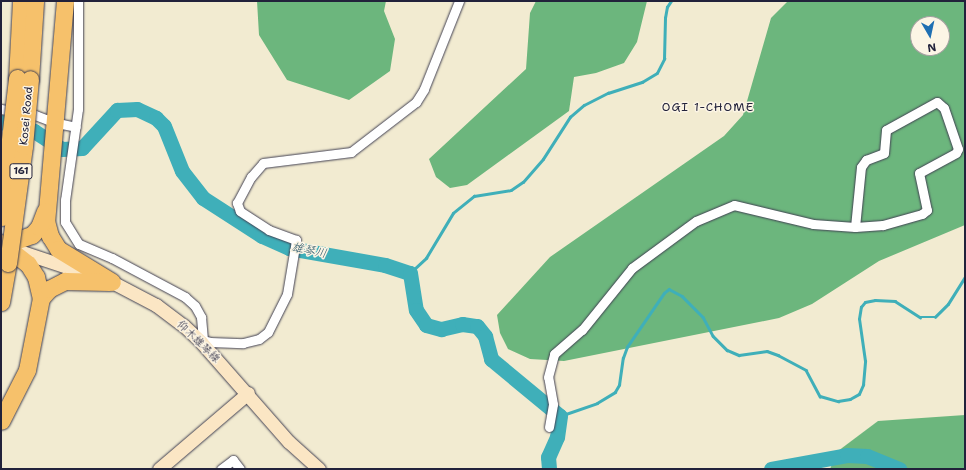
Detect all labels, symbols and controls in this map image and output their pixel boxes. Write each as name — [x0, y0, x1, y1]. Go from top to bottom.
north arrow — [910, 16, 950, 56]
text: N — [926, 39, 937, 55]
street label: Kosei Road — [18, 86, 36, 146]
district label: OGI 1-CHOME — [662, 101, 754, 115]
road number: 161 — [9, 163, 33, 179]
water label: 雄琴川 — [290, 240, 328, 262]
street label: 仰木雄琴線 — [174, 318, 222, 366]

